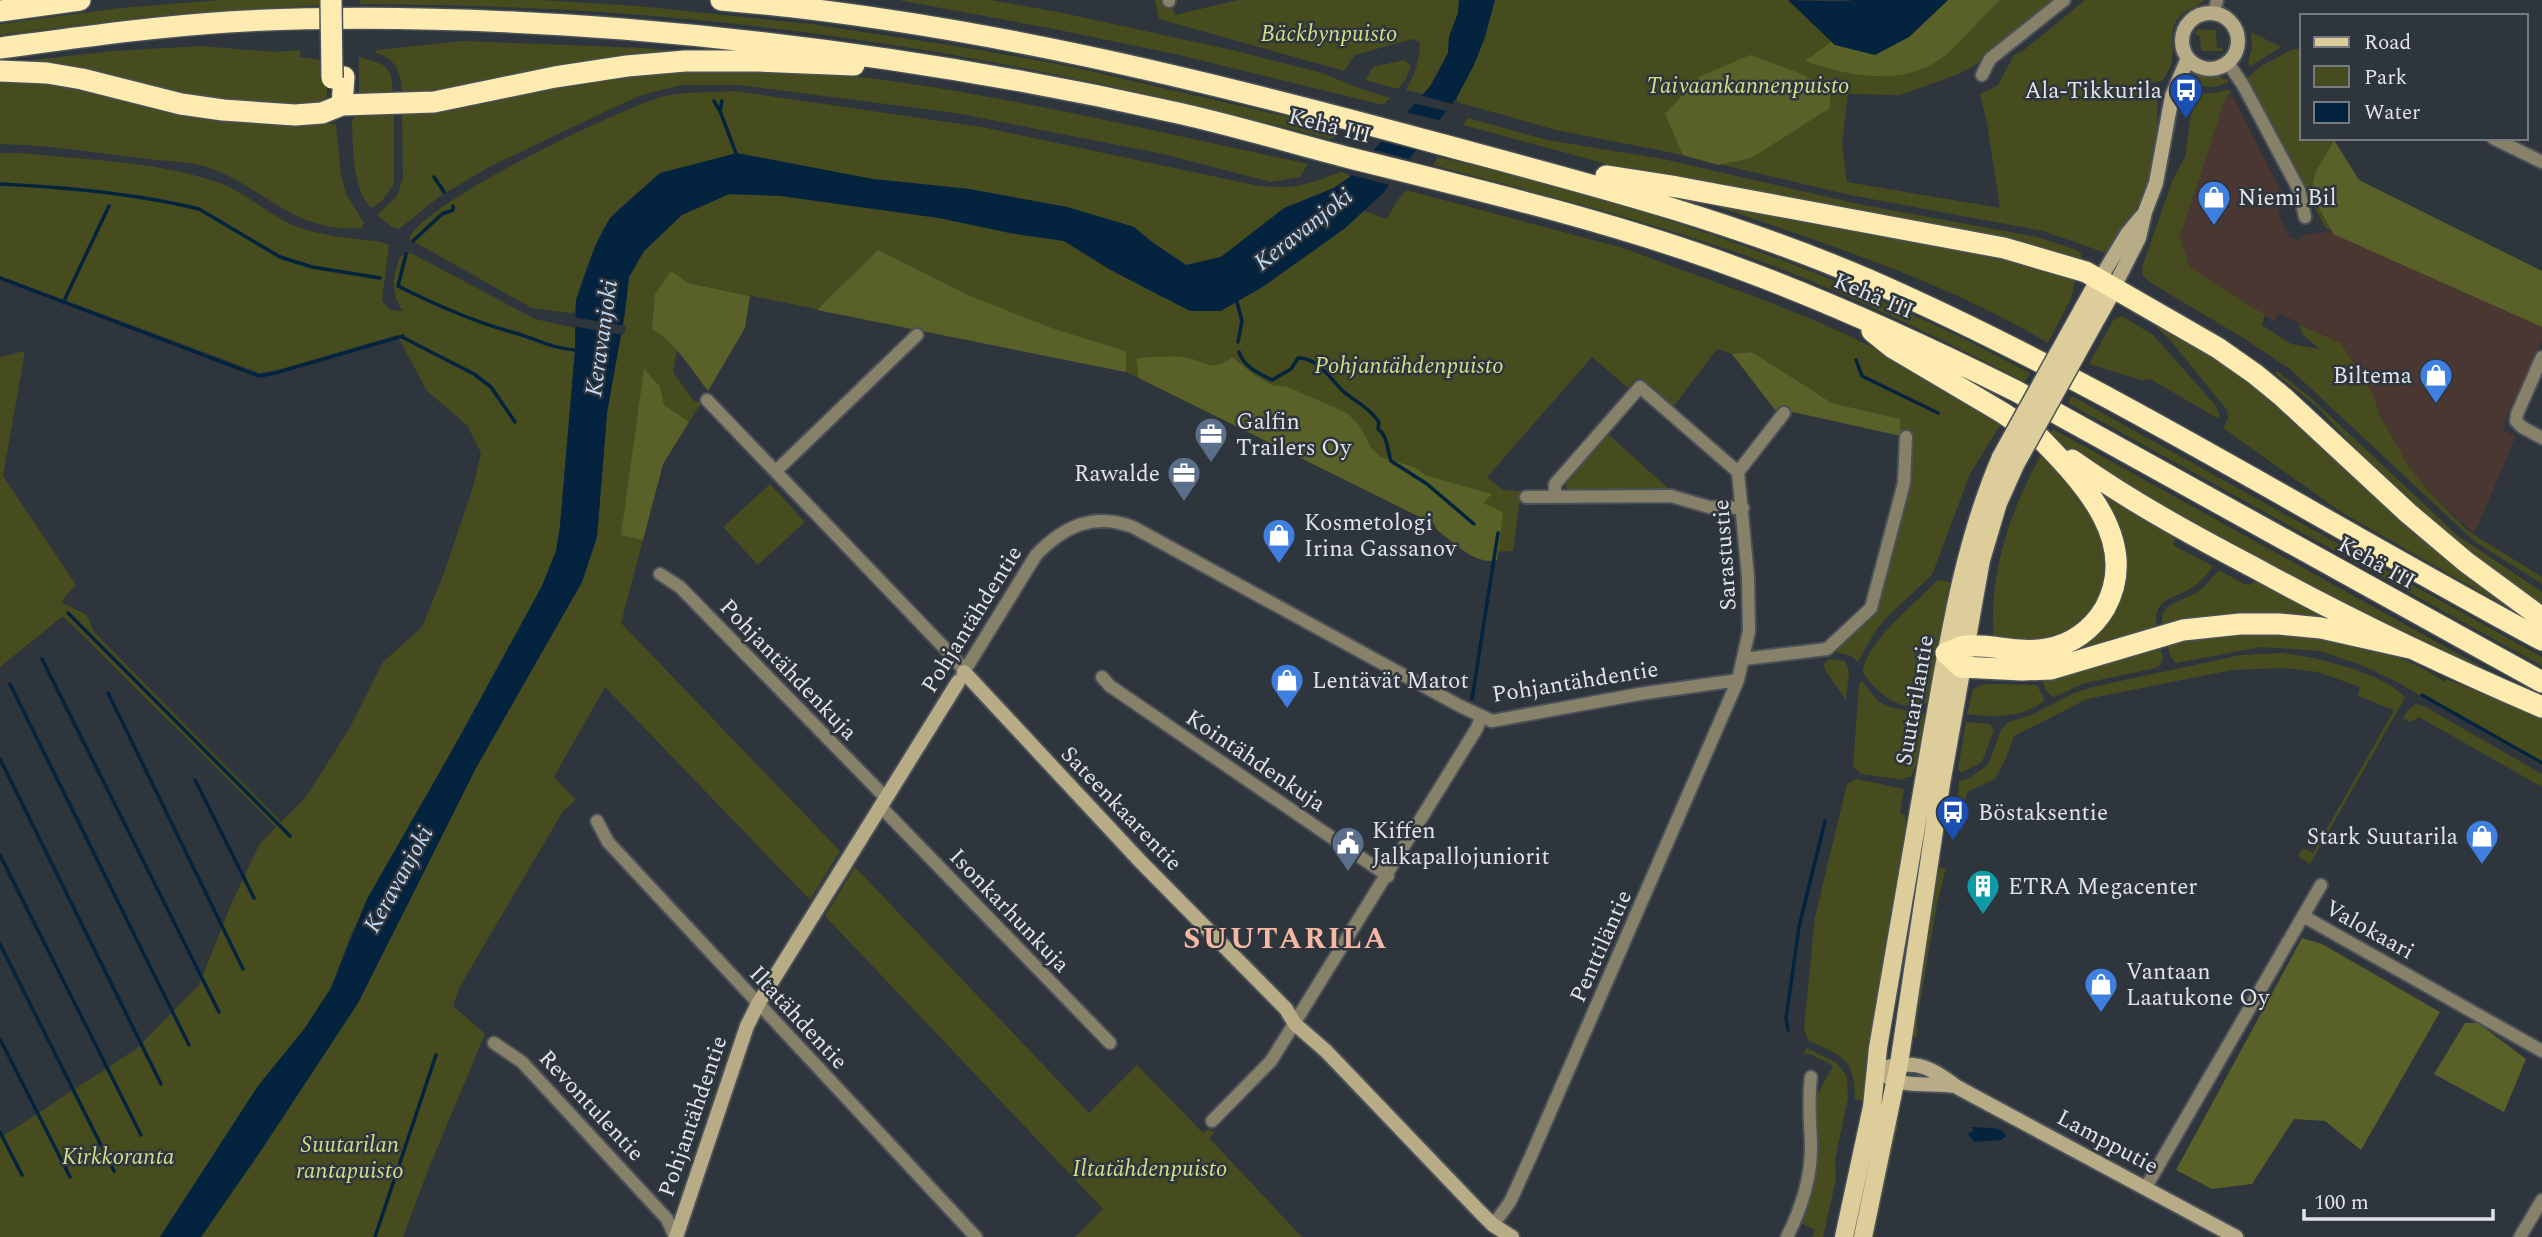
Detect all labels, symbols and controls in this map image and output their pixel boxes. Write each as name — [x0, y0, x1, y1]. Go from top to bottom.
legend — [2300, 14, 2528, 140]
park label: Bäckbynpuisto — [1260, 17, 1398, 52]
text: Road — [2364, 27, 2411, 59]
text: Park — [2364, 62, 2408, 94]
park label: Taivaankannenpuisto — [1646, 69, 1850, 104]
bus stop icon: Ala-Tikkurila — [2167, 71, 2205, 120]
place label: Ala-Tikkurila — [2025, 74, 2162, 109]
text: Water — [2364, 97, 2420, 129]
street label: Kehä III — [1284, 99, 1375, 154]
shop icon: Niemi Bil — [2195, 178, 2233, 227]
water label: Keravanjoki — [1246, 179, 1361, 280]
place label: Niemi Bil — [2238, 181, 2336, 216]
street label: Kehä III — [1828, 264, 1919, 329]
water label: Keravanjoki — [576, 277, 628, 399]
park label: Pohjantähdenpuisto — [1314, 349, 1504, 384]
shop icon: Biltema — [2417, 356, 2455, 405]
place label: Biltema — [2333, 359, 2412, 394]
place label: Galfin Trailers Oy — [1236, 405, 1352, 466]
office icon: Galfin Trailers Oy — [1192, 415, 1230, 464]
office icon: Rawalde — [1165, 454, 1203, 503]
place label: Rawalde — [1074, 457, 1160, 492]
street label: Sarastustie — [1704, 498, 1747, 612]
place label: Kosmetologi Irina Gassanov — [1304, 506, 1457, 567]
shop icon: Kosmetologi Irina Gassanov — [1260, 516, 1298, 565]
street label: Kehä III — [2331, 528, 2422, 599]
street label: Pohjantähdentie — [913, 539, 1032, 700]
street label: Pohjantähdenkuja — [711, 591, 865, 749]
street label: Suutarilantie — [1887, 632, 1944, 768]
street label: Pohjantähdentie — [1489, 652, 1661, 713]
shop icon: Lentävät Matot — [1268, 661, 1306, 710]
place label: Lentävät Matot — [1312, 664, 1469, 699]
street label: Kointähdenkuja — [1178, 701, 1333, 821]
street label: Sateenkaarentie — [1052, 738, 1190, 880]
bus stop icon: Böstaksentie — [1934, 793, 1972, 842]
place label: Böstaksentie — [1978, 796, 2108, 831]
place label: Kiffen Jalkapallojuniorit — [1372, 814, 1550, 875]
shop icon: Stark Suutarila — [2463, 817, 2501, 866]
water label: Keravanjoki — [355, 819, 443, 940]
place label: Stark Suutarila — [2307, 820, 2458, 855]
public building icon: Kiffen Jalkapallojuniorit — [1329, 824, 1367, 873]
street label: Isonkarhunkuja — [940, 841, 1078, 981]
building icon: ETRA Megacenter — [1964, 867, 2002, 916]
place label: ETRA Megacenter — [2008, 870, 2197, 905]
street label: Penttiläntie — [1561, 885, 1642, 1009]
street label: Valokaari — [2318, 891, 2420, 969]
district label: SUUTARILA — [1183, 916, 1389, 962]
place label: Vantaan Laatukone Oy — [2126, 955, 2270, 1016]
street label: Iltatähdentie — [740, 958, 856, 1078]
shop icon: Vantaan Laatukone Oy — [2082, 965, 2120, 1014]
street label: Pohjantähdentie — [649, 1031, 737, 1202]
street label: Revontulentie — [530, 1042, 652, 1170]
street label: Lampputie — [2050, 1101, 2165, 1184]
park label: Suutarilan rantapuisto — [296, 1128, 404, 1189]
park label: Kirkkoranta — [62, 1140, 175, 1175]
park label: Iltatähdenpuisto — [1072, 1152, 1228, 1187]
scale bar — [2304, 1178, 2493, 1222]
text: 100 m — [2314, 1187, 2369, 1219]

